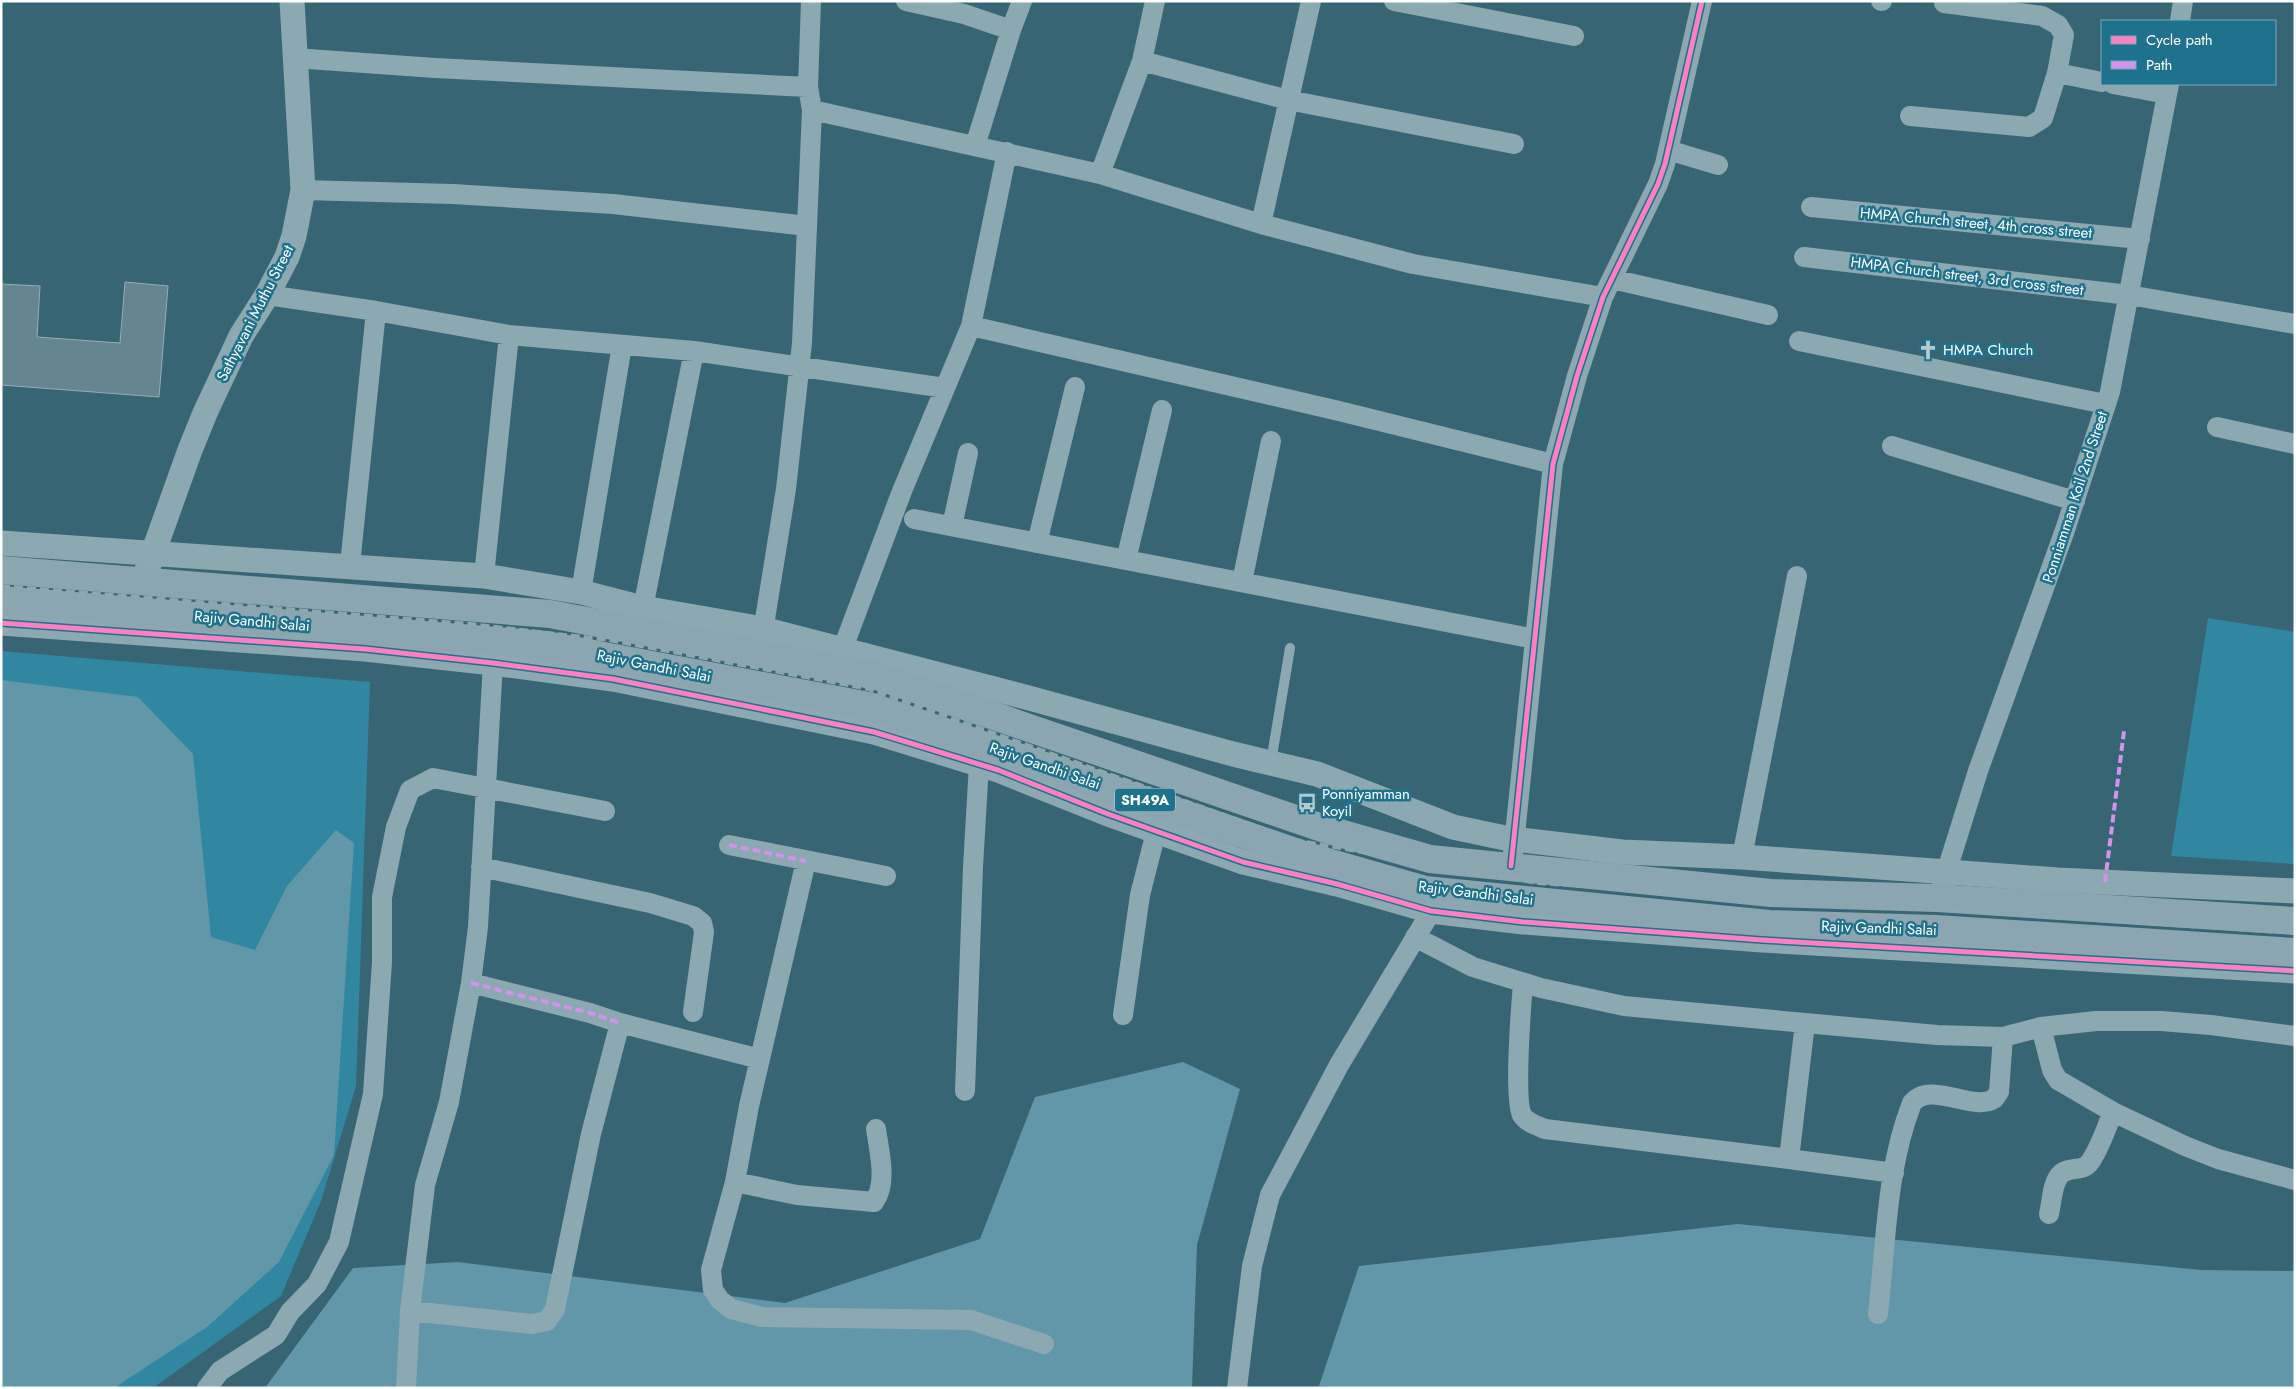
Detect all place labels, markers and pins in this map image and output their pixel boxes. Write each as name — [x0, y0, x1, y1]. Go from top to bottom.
church icon: HMPA Church — [1917, 339, 1939, 361]
place label: HMPA Church — [1943, 339, 2033, 361]
place label: Ponniyamman Koyil — [1322, 783, 1410, 822]
bus stop icon: Ponniyamman Koyil — [1296, 792, 1318, 814]

